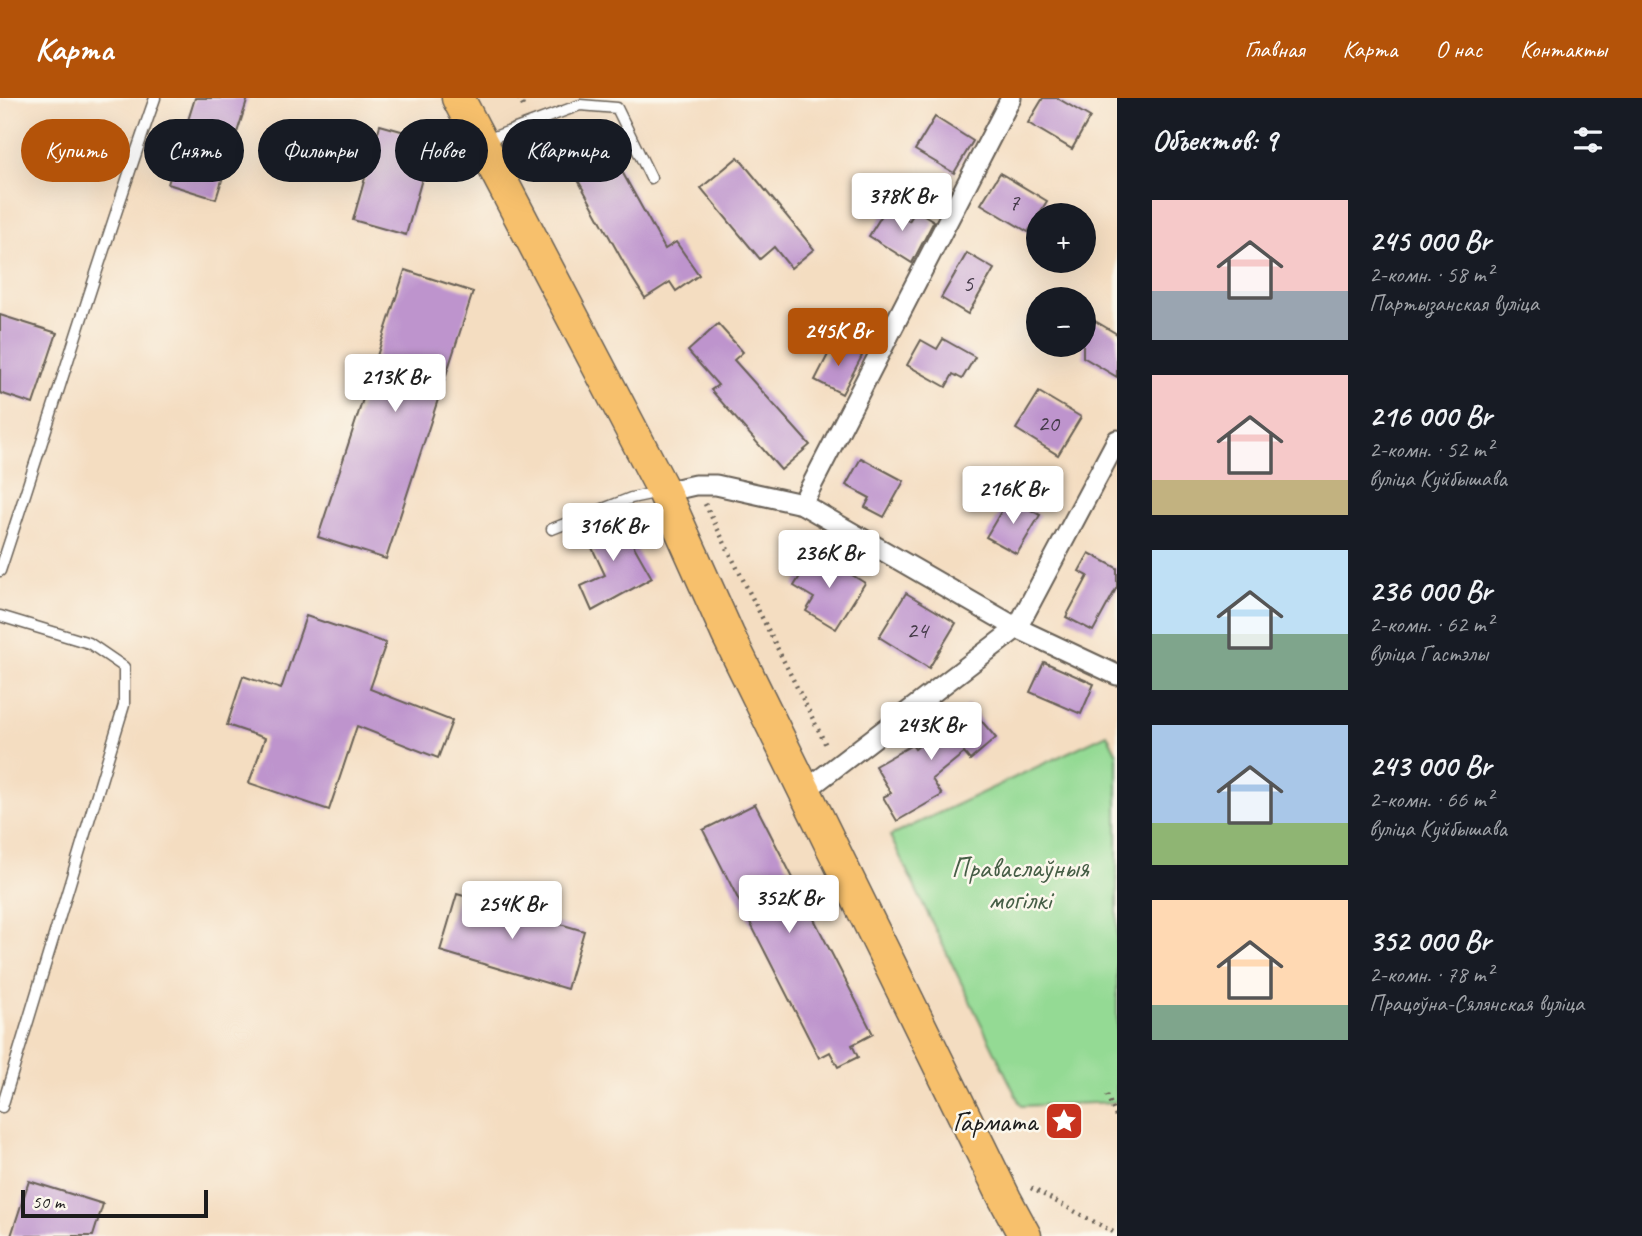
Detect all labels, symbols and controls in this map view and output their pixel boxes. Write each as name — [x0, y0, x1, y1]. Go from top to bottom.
text: Карта — [35, 28, 114, 70]
text: Главная — [1244, 34, 1305, 64]
text: Карта — [1343, 34, 1397, 64]
text: О нас — [1435, 34, 1482, 64]
text: Контакты — [1520, 34, 1607, 64]
chip: Купить — [21, 119, 130, 182]
chip: Снять — [144, 119, 244, 182]
chip: Фильтры — [258, 119, 381, 182]
chip: Новое — [395, 119, 488, 182]
chip: Квартира — [502, 119, 632, 182]
text: Объектов: 9 — [1152, 121, 1277, 159]
icon: filters — [1569, 121, 1607, 159]
pin: 378K Br — [837, 174, 967, 233]
text: 378K Br — [868, 181, 936, 210]
house number: 7 — [1009, 187, 1021, 217]
map controls — [1026, 203, 1096, 357]
button: + — [1026, 203, 1096, 273]
text: 245 000 Br — [1369, 222, 1491, 260]
icon: home — [1208, 228, 1292, 312]
text: 2-комн. · 58 m² — [1369, 260, 1493, 289]
house number: 5 — [963, 268, 975, 298]
button: − — [1026, 287, 1096, 357]
text: Партызанская вуліца — [1369, 289, 1539, 318]
pin: 245K Br — [773, 308, 903, 368]
text: 245K Br — [804, 316, 872, 345]
pin: 213K Br — [330, 354, 460, 414]
text: 213K Br — [361, 362, 429, 391]
text: 216 000 Br — [1369, 397, 1492, 435]
icon: home — [1208, 403, 1292, 487]
house number: 20 — [1037, 408, 1061, 438]
text: 2-комн. · 52 m² — [1369, 435, 1493, 464]
text: вуліца Куйбышава — [1369, 464, 1507, 493]
pin: 216K Br — [948, 466, 1078, 526]
text: 216K Br — [978, 474, 1048, 503]
pin: 316K Br — [548, 504, 678, 563]
text: 316K Br — [578, 511, 648, 540]
pin: 236K Br — [764, 531, 894, 590]
text: 236K Br — [794, 538, 864, 567]
text: 236 000 Br — [1369, 572, 1492, 610]
icon: home — [1208, 578, 1292, 662]
text: 2-комн. · 62 m² — [1369, 610, 1493, 639]
house number: 24 — [906, 615, 930, 645]
text: вуліца Гастэлы — [1369, 639, 1488, 668]
pin: 243K Br — [866, 702, 996, 762]
text: 243K Br — [897, 710, 965, 739]
text: 243 000 Br — [1369, 747, 1491, 785]
icon: home — [1208, 753, 1292, 837]
text: 2-комн. · 66 m² — [1369, 785, 1493, 814]
text: вуліца Куйбышава — [1369, 814, 1507, 843]
park label: Праваслаўныя могілкі — [951, 850, 1090, 917]
pin: 352K Br — [724, 876, 854, 935]
pin: 254K Br — [447, 882, 577, 941]
text: 352K Br — [755, 883, 823, 912]
text: 254K Br — [478, 889, 546, 918]
text: 352 000 Br — [1369, 922, 1491, 960]
icon: home — [1208, 928, 1292, 1012]
text: 2-комн. · 78 m² — [1369, 960, 1493, 989]
text: Працоўна-Сялянская вуліца — [1369, 989, 1584, 1018]
place icon: Гармата — [1043, 1100, 1085, 1142]
place label: Гармата — [953, 1104, 1040, 1139]
scale bar — [21, 1187, 208, 1219]
text: 50 m — [32, 1190, 64, 1214]

